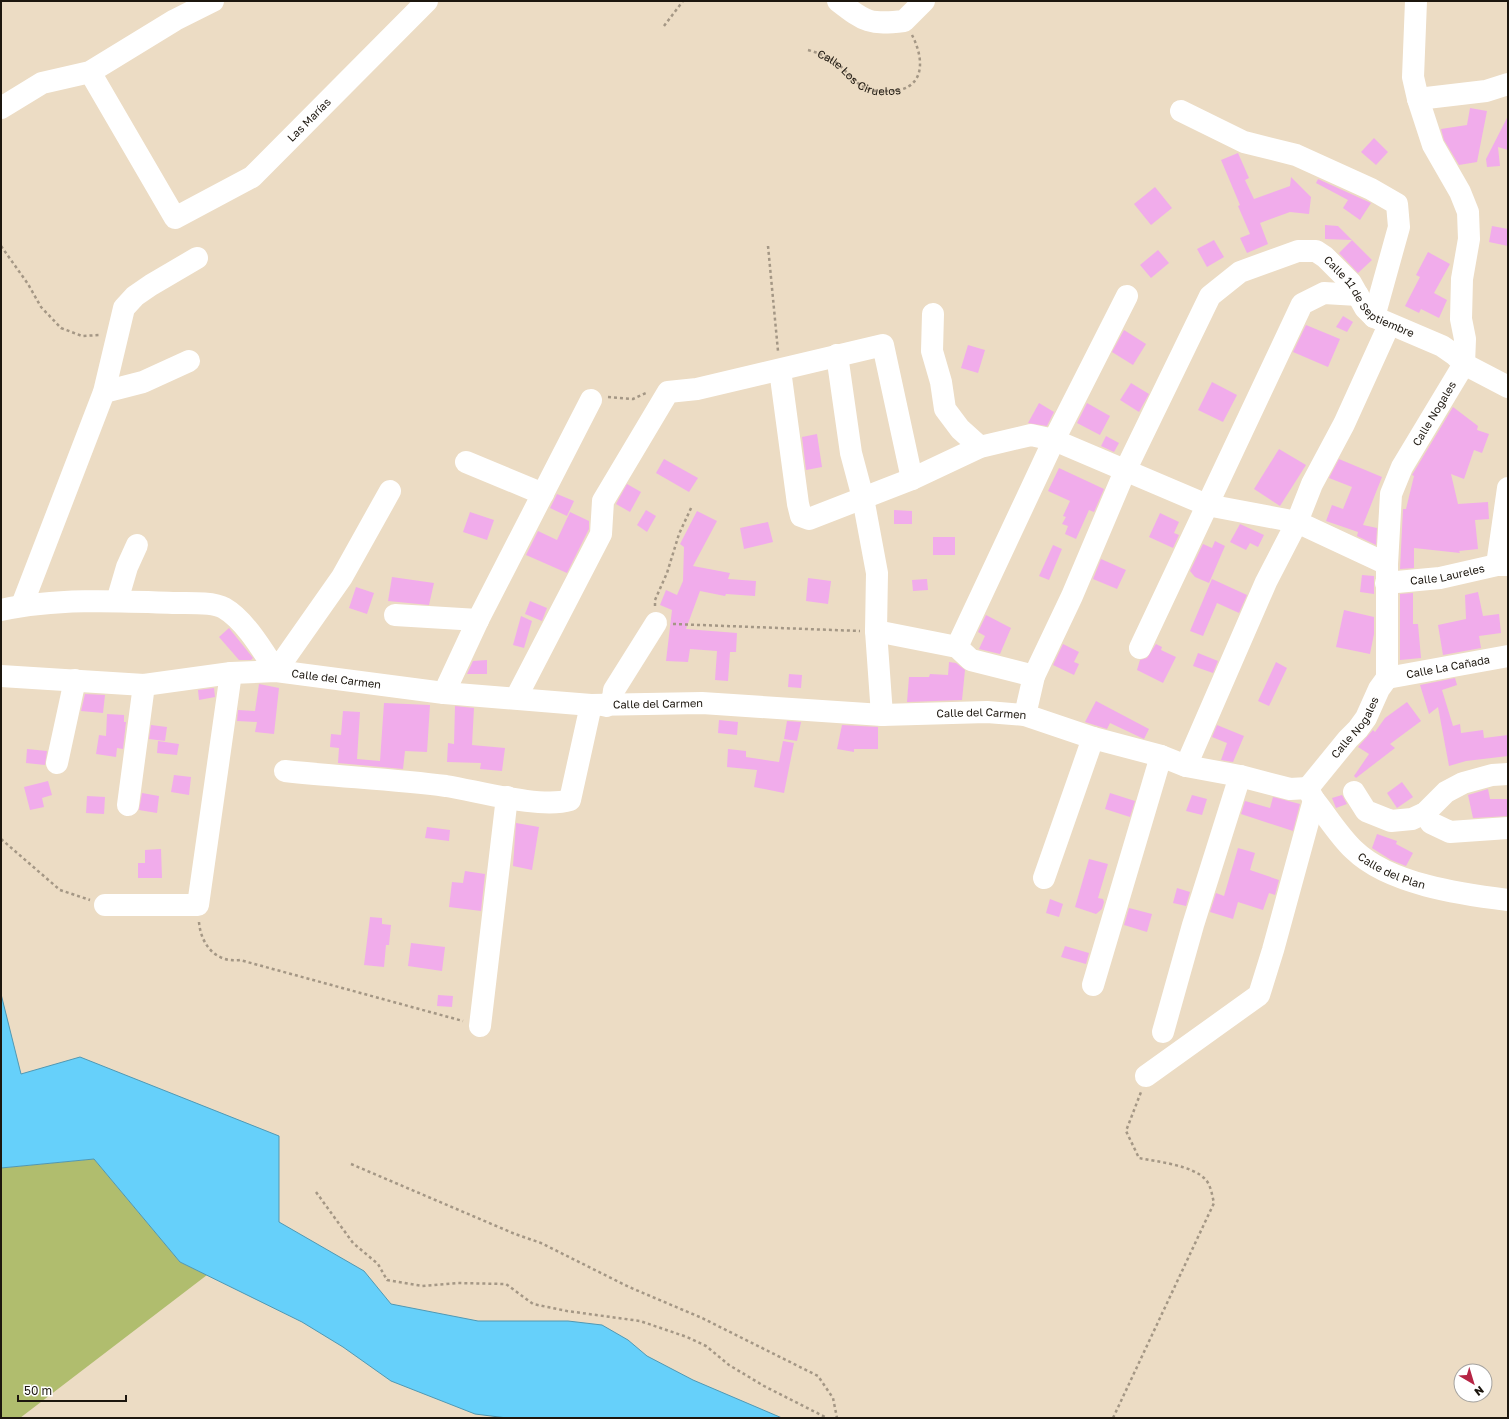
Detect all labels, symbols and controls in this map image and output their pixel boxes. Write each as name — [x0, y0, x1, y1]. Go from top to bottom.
street label: Calle Los Ciruelos — [816, 47, 902, 97]
street label: Las Marías — [284, 95, 333, 144]
street label: Calle 11 de Septiembre — [1322, 253, 1416, 339]
street label: Calle Nogales — [1409, 378, 1458, 448]
street label: Calle Laureles — [1410, 561, 1486, 587]
street label: Calle La Cañada — [1405, 652, 1491, 680]
street label: Calle del Carmen — [291, 666, 382, 691]
street label: Calle Nogales — [1328, 694, 1381, 761]
street label: Calle del Carmen — [613, 696, 703, 711]
street label: Calle del Carmen — [936, 705, 1027, 721]
street label: Calle del Plan — [1356, 849, 1427, 891]
north arrow — [1453, 1363, 1493, 1403]
scale bar — [18, 1377, 126, 1403]
text: 50 m — [24, 1383, 52, 1398]
text: N — [1472, 1384, 1487, 1399]

